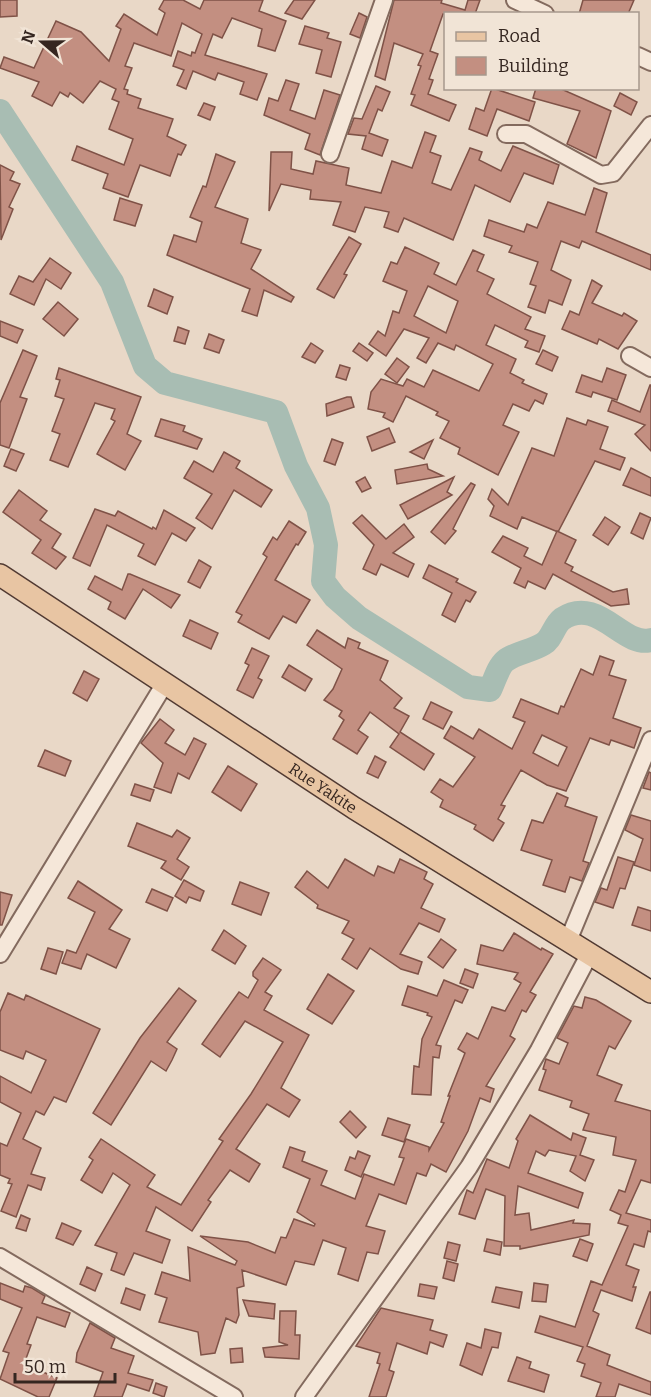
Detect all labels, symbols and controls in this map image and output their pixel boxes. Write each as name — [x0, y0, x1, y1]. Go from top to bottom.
north arrow — [12, 12, 72, 72]
legend — [444, 12, 639, 90]
text: Road — [498, 25, 541, 47]
text: N — [17, 28, 39, 46]
text: Building — [498, 55, 569, 77]
street label: Rue Yakite — [285, 759, 361, 817]
scale bar — [15, 1346, 116, 1384]
text: 50 m — [24, 1356, 66, 1378]

